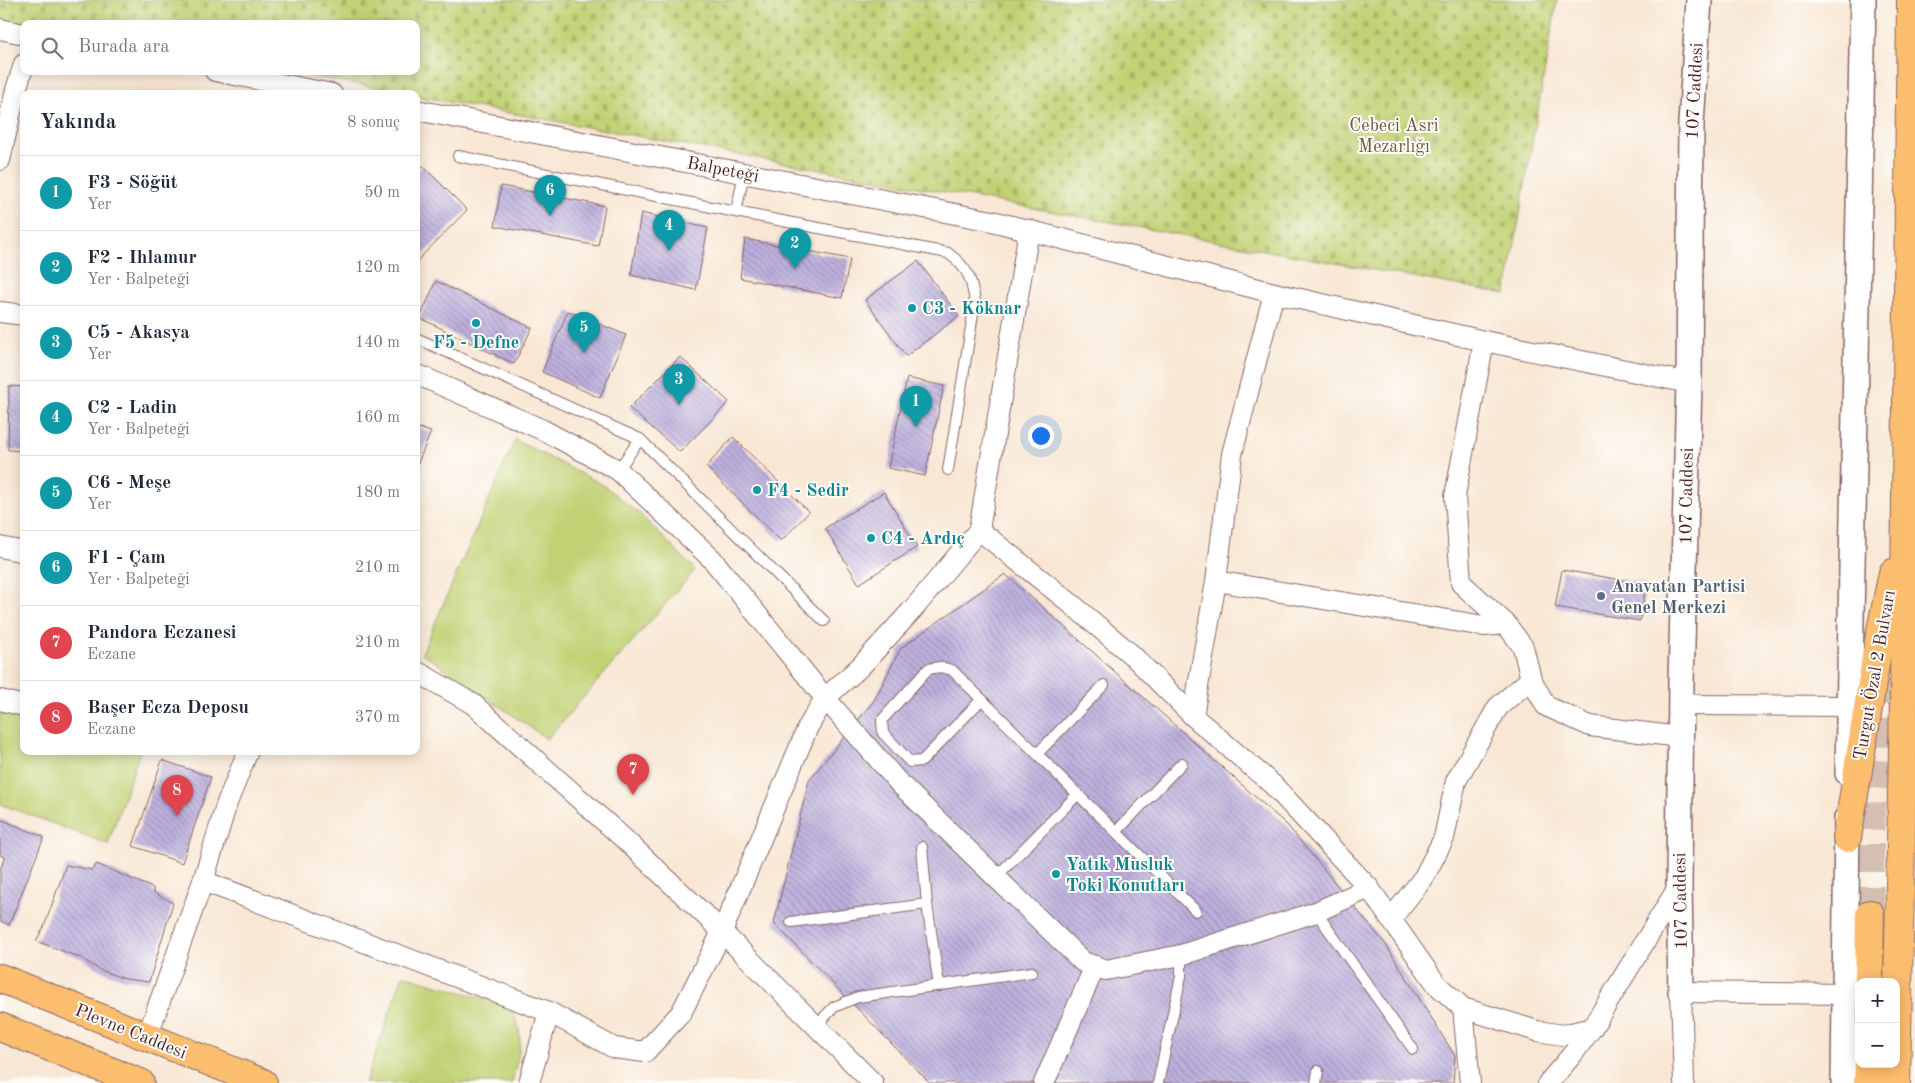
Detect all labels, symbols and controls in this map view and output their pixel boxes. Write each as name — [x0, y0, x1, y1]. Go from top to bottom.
search box — [20, 20, 420, 75]
icon: search — [38, 34, 66, 62]
text: Burada ara — [78, 38, 170, 57]
street label: 107 Caddesi — [1683, 42, 1707, 140]
text: Yakında — [40, 112, 116, 133]
text: 8 sonuç — [347, 115, 400, 131]
park label: Cebeci Asri Mezarlığı — [1349, 117, 1439, 156]
street label: Balpeteği — [685, 154, 760, 186]
text: F3 - Söğüt — [87, 174, 178, 193]
pin: 6 — [534, 175, 566, 216]
text: 1 — [51, 185, 61, 201]
text: 50 m — [364, 185, 400, 201]
text: Yer — [87, 197, 111, 213]
pin: 4 — [653, 210, 685, 251]
pin: 2 — [779, 228, 811, 269]
text: F2 - Ihlamur — [87, 249, 197, 268]
text: 2 — [51, 260, 61, 276]
text: 120 m — [355, 260, 400, 276]
text: Yer · Balpeteği — [87, 272, 190, 288]
place label: C3 - Köknar — [922, 300, 1021, 318]
marker: C3 - Köknar — [906, 302, 918, 314]
pin: 5 — [568, 312, 600, 353]
marker: F5 - Defne — [470, 317, 482, 329]
text: C5 - Akasya — [87, 324, 190, 343]
place label: F5 - Defne — [433, 334, 519, 352]
text: 3 — [51, 335, 61, 351]
text: 140 m — [355, 335, 400, 351]
text: Yer — [87, 347, 111, 363]
pin: 3 — [663, 364, 695, 405]
pin: 1 — [900, 386, 932, 427]
text: C2 - Ladin — [87, 399, 177, 418]
text: 4 — [51, 410, 61, 426]
text: 160 m — [355, 410, 400, 426]
text: Yer · Balpeteği — [87, 422, 190, 438]
your location — [1028, 423, 1054, 449]
street label: 107 Caddesi — [1677, 447, 1697, 545]
text: C6 - Meşe — [87, 474, 171, 493]
place label: F4 - Sedir — [767, 482, 849, 500]
marker: F4 - Sedir — [751, 484, 763, 496]
text: 5 — [51, 485, 61, 501]
text: 180 m — [355, 485, 400, 501]
text: Yer — [87, 497, 111, 513]
place label: C4 - Ardıç — [881, 530, 965, 548]
marker: C4 - Ardıç — [865, 532, 877, 544]
text: F1 - Çam — [87, 549, 166, 568]
text: 6 — [51, 560, 61, 576]
text: 210 m — [355, 560, 400, 576]
text: Yer · Balpeteği — [87, 572, 190, 588]
place label: Anavatan Partisi Genel Merkezi — [1611, 578, 1745, 617]
street label: Turgut Özal 2 Bulvarı — [1847, 588, 1899, 762]
marker: Anavatan Partisi Genel Merkezi — [1595, 590, 1607, 602]
text: Pandora Eczanesi — [87, 624, 236, 643]
text: 7 — [51, 635, 61, 651]
text: 210 m — [355, 635, 400, 651]
text: Eczane — [87, 647, 136, 663]
text: Başer Ecza Deposu — [87, 699, 249, 718]
text: 8 — [51, 710, 61, 726]
text: 370 m — [355, 710, 400, 726]
text: Eczane — [87, 722, 136, 738]
pin: 7 — [617, 754, 649, 795]
pin: 8 — [161, 775, 193, 816]
street label: 107 Caddesi — [1671, 852, 1691, 950]
place label: Yatık Musluk Toki Konutları — [1066, 856, 1184, 895]
marker: Yatık Musluk Toki Konutları — [1050, 868, 1062, 880]
map controls — [1855, 978, 1900, 1068]
button: + — [1855, 978, 1900, 1023]
street label: Plevne Caddesi — [72, 1001, 189, 1063]
button: − — [1855, 1023, 1900, 1068]

